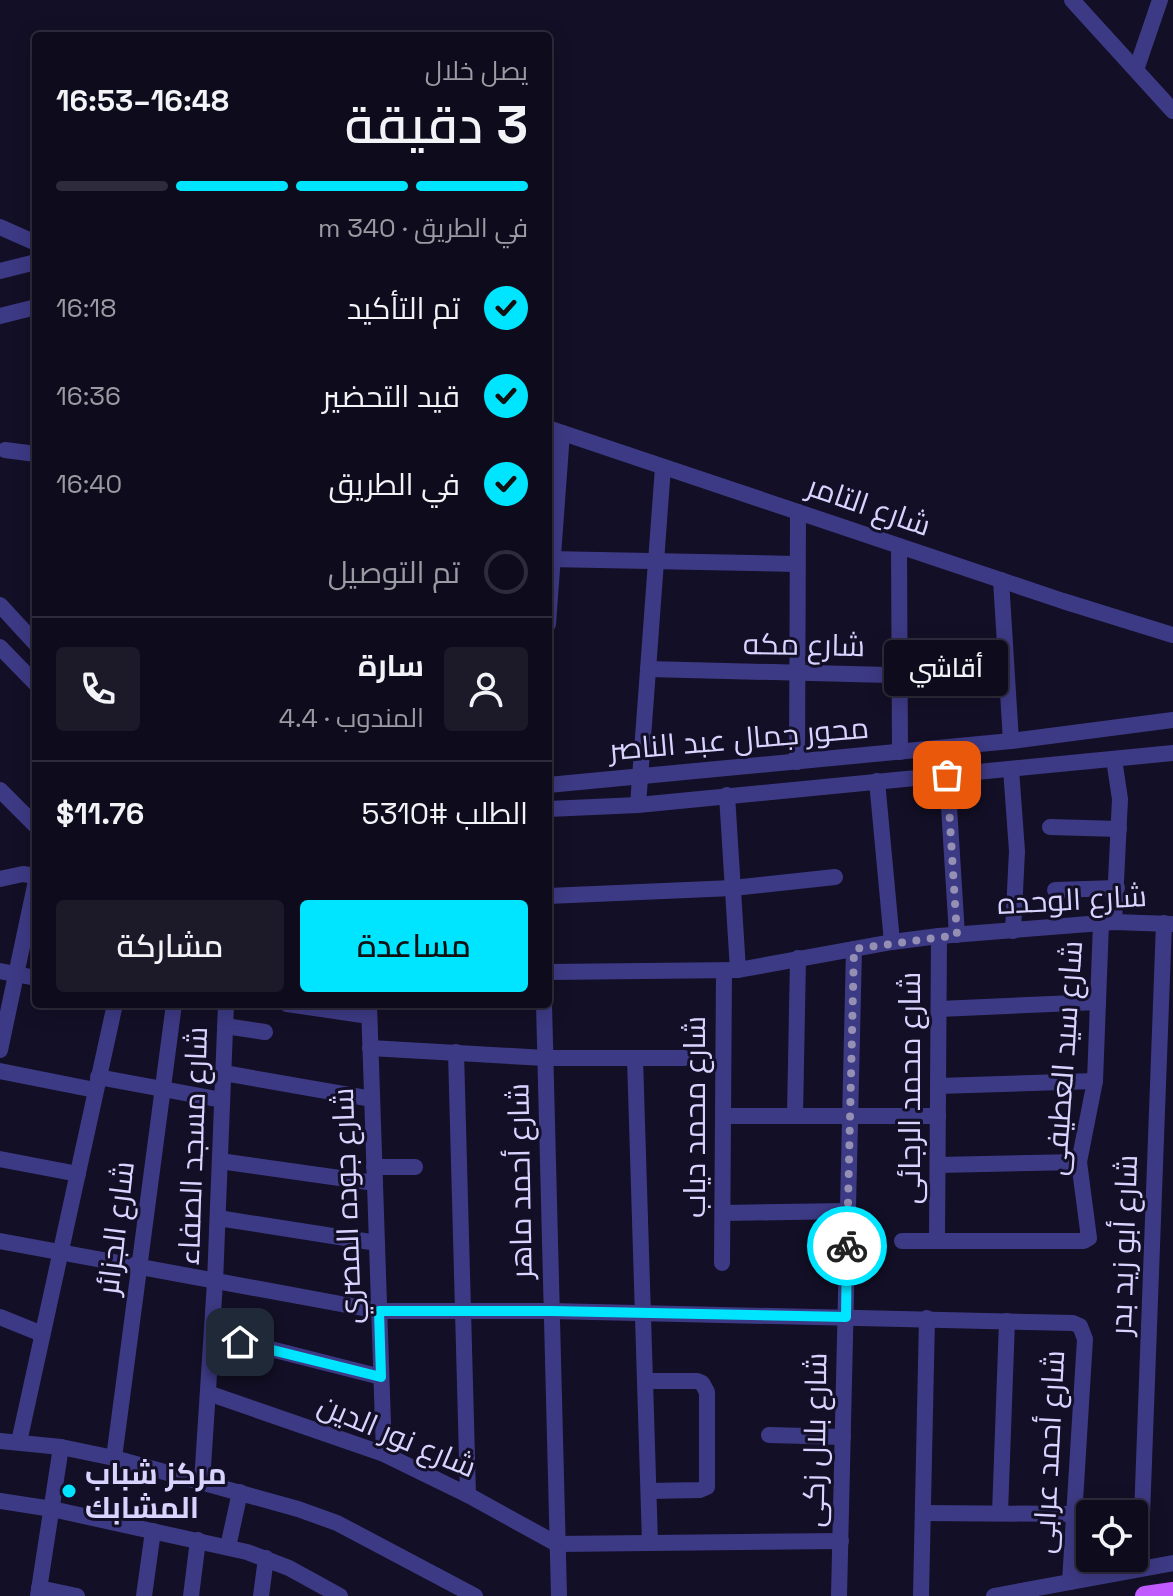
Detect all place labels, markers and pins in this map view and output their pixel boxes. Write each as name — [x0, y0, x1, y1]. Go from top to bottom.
callout: أقاشي — [885, 639, 1009, 695]
pin — [913, 741, 981, 809]
pin — [206, 1308, 274, 1376]
place label: مركز شباب المشابك — [85, 1454, 227, 1527]
marker: مركز شباب المشابك — [60, 1482, 78, 1500]

